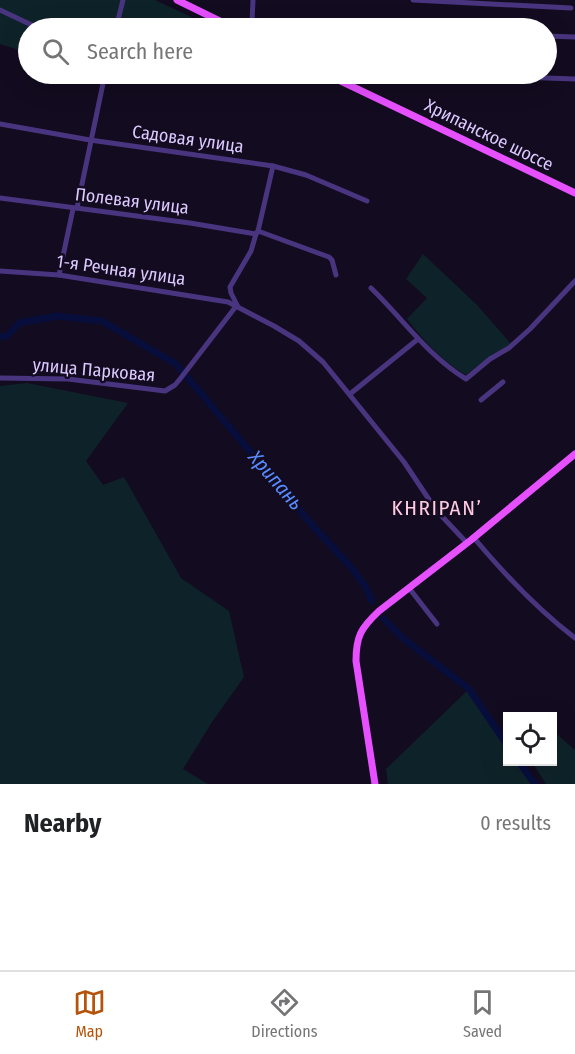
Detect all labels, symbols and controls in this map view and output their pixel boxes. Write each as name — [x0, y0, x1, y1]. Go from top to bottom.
search box — [18, 18, 557, 84]
icon: search — [39, 35, 72, 68]
text: Search here — [87, 38, 193, 65]
street label: Хрипанское шоссе — [421, 94, 557, 176]
street label: Садовая улица — [131, 120, 245, 158]
street label: Полевая улица — [74, 183, 190, 219]
street label: 1-я Речная улица — [55, 250, 187, 290]
street label: улица Парковая — [32, 354, 156, 386]
water label: Хрипань — [243, 444, 308, 515]
district label: KHRIPAN’ — [392, 495, 482, 521]
map controls — [503, 712, 557, 766]
button: locate — [503, 712, 557, 766]
text: Nearby — [24, 808, 101, 839]
text: 0 results — [480, 811, 551, 835]
tab: Map — [73, 986, 106, 1041]
tab: Directions — [251, 986, 318, 1041]
tab: Saved — [463, 986, 502, 1041]

